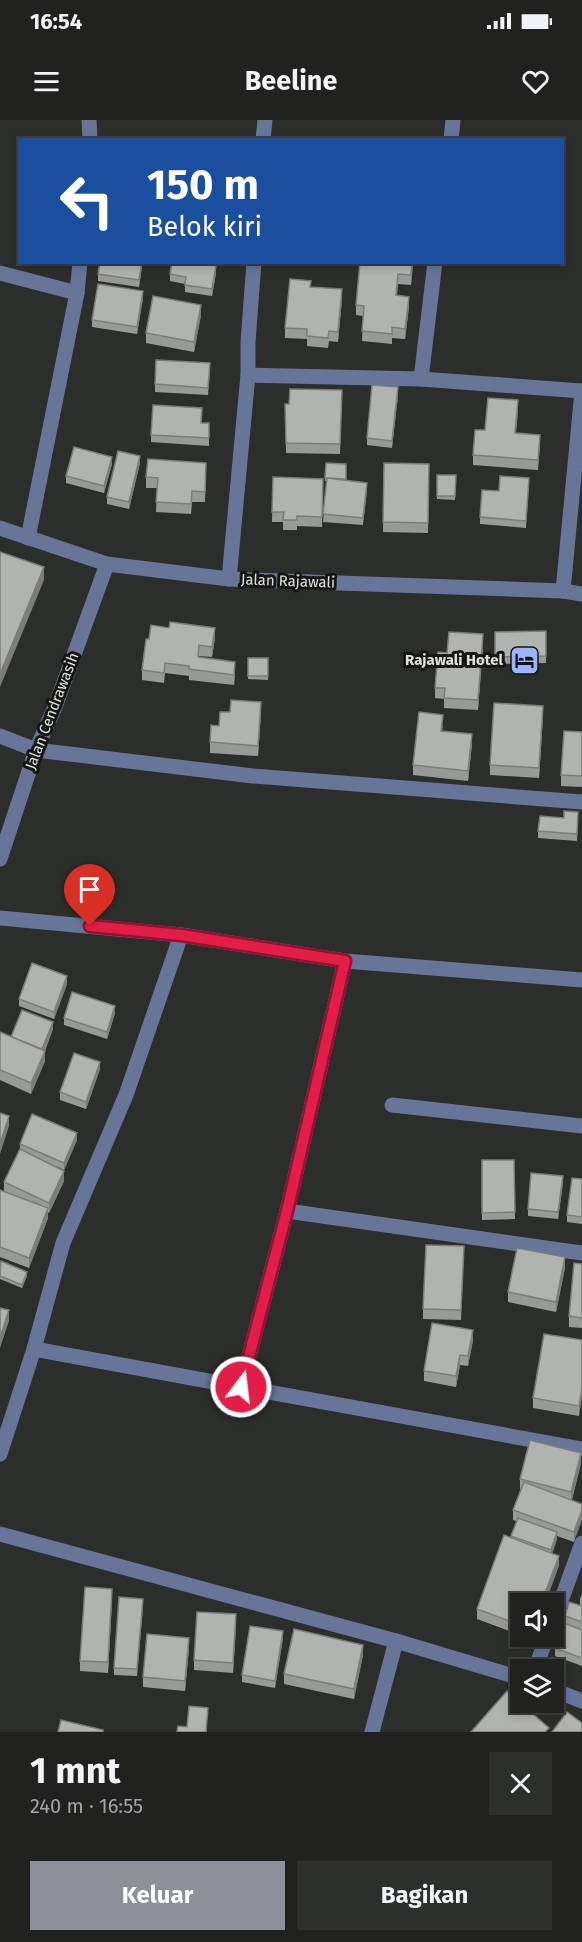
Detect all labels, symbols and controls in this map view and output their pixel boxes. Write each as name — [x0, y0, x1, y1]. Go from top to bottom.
text: 16:54 — [30, 8, 82, 35]
icon: menu — [30, 65, 63, 98]
text: Beeline — [245, 65, 337, 97]
icon: heart — [519, 65, 552, 98]
text: 150 m — [147, 160, 259, 210]
icon: left — [48, 162, 126, 240]
text: Belok kiri — [147, 211, 262, 243]
street label: Jalan Rajawali — [241, 570, 335, 592]
hotel icon: Rajawali Hotel — [508, 644, 540, 676]
street label: Jalan Cendrawasih — [21, 650, 83, 772]
place label: Rajawali Hotel — [405, 651, 504, 669]
pin — [64, 864, 115, 926]
icon: arrive — [73, 873, 106, 906]
position arrow — [209, 1355, 273, 1419]
map controls — [510, 1593, 564, 1713]
button: sound — [510, 1593, 564, 1647]
button: layers — [510, 1659, 564, 1713]
text: 1 mnt — [30, 1749, 120, 1793]
button: close — [489, 1752, 552, 1815]
text: 240 m · 16:55 — [30, 1794, 143, 1818]
button: Keluar — [30, 1861, 285, 1930]
button: Bagikan — [297, 1861, 552, 1930]

